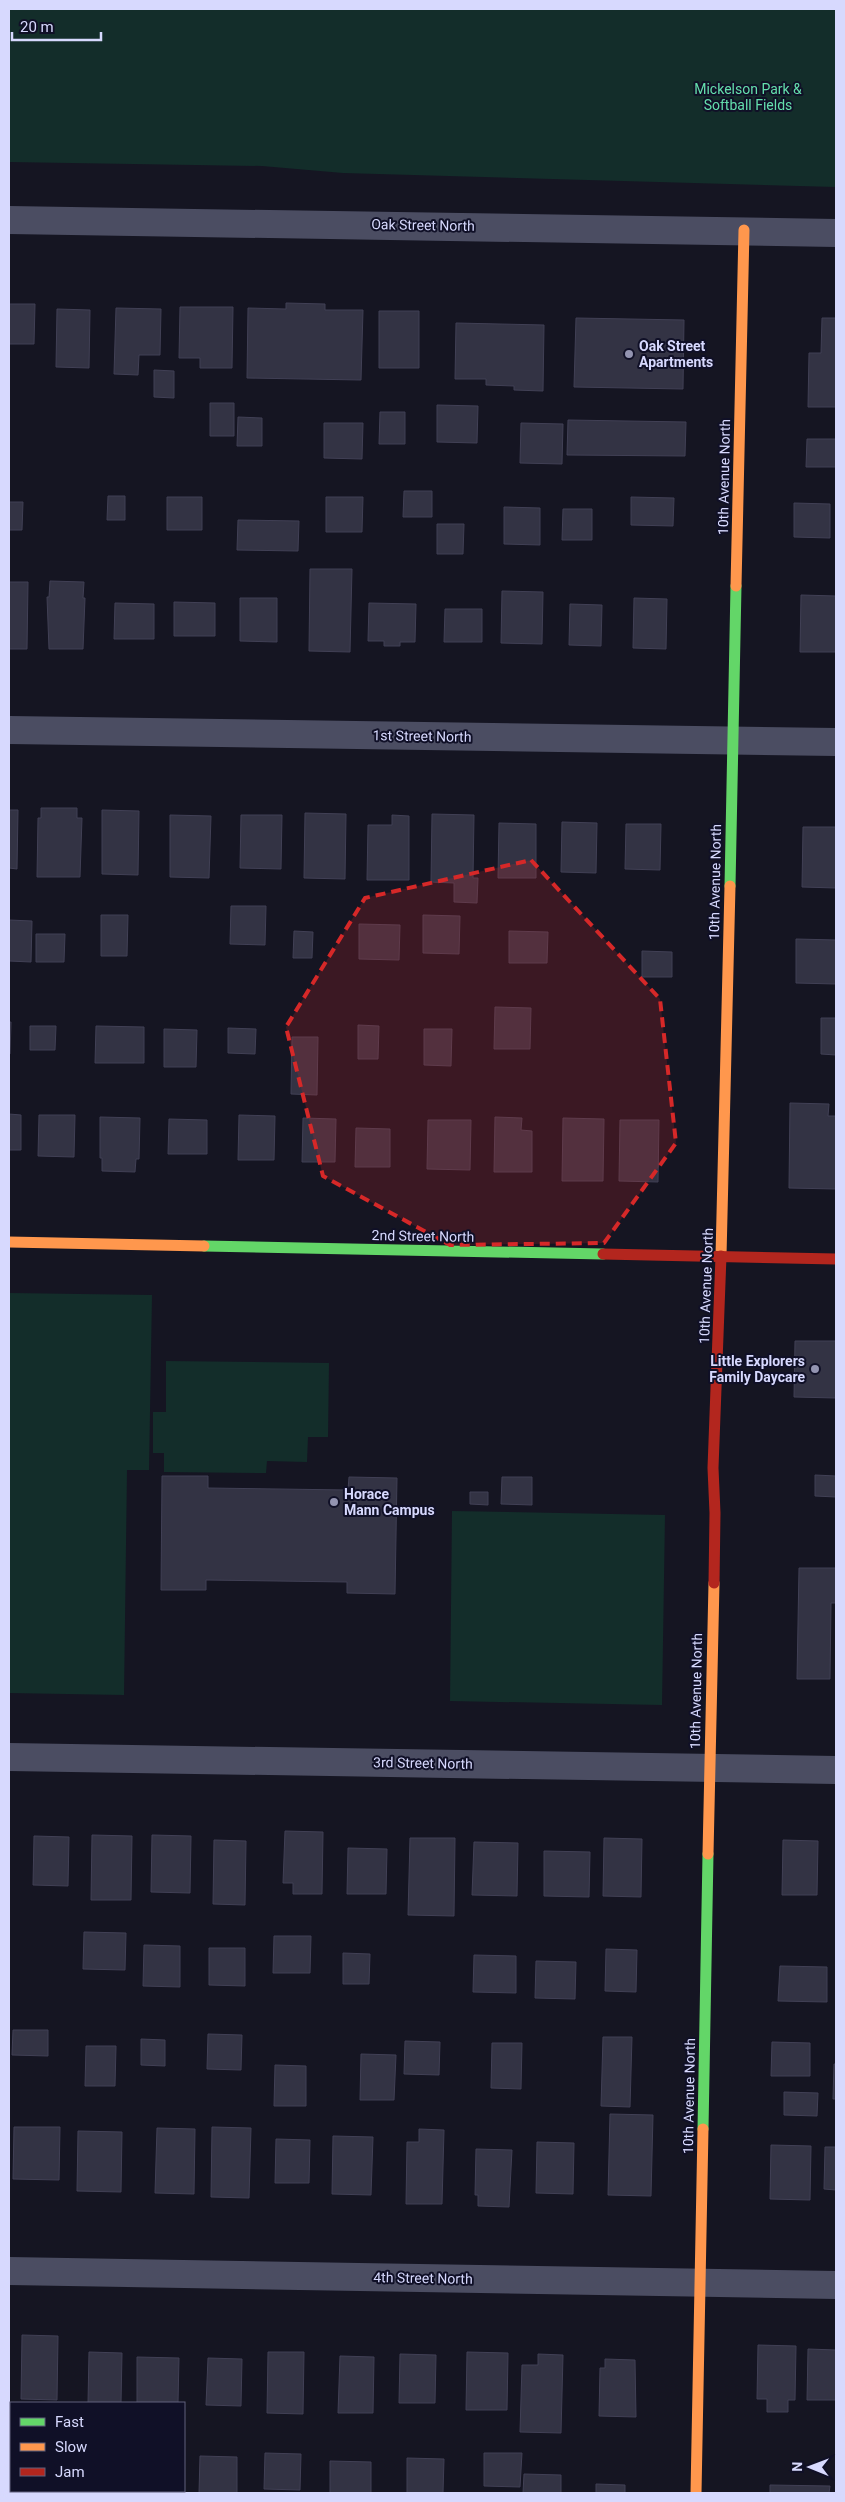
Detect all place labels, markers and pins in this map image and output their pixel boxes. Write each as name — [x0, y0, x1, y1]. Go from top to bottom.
place label: Oak Street Apartments — [639, 338, 713, 370]
marker: Oak Street Apartments — [623, 348, 635, 360]
place label: Little Explorers Family Daycare — [709, 1353, 805, 1385]
marker: Little Explorers Family Daycare — [809, 1363, 821, 1375]
place label: Horace Mann Campus — [344, 1486, 435, 1518]
marker: Horace Mann Campus — [328, 1496, 340, 1508]

